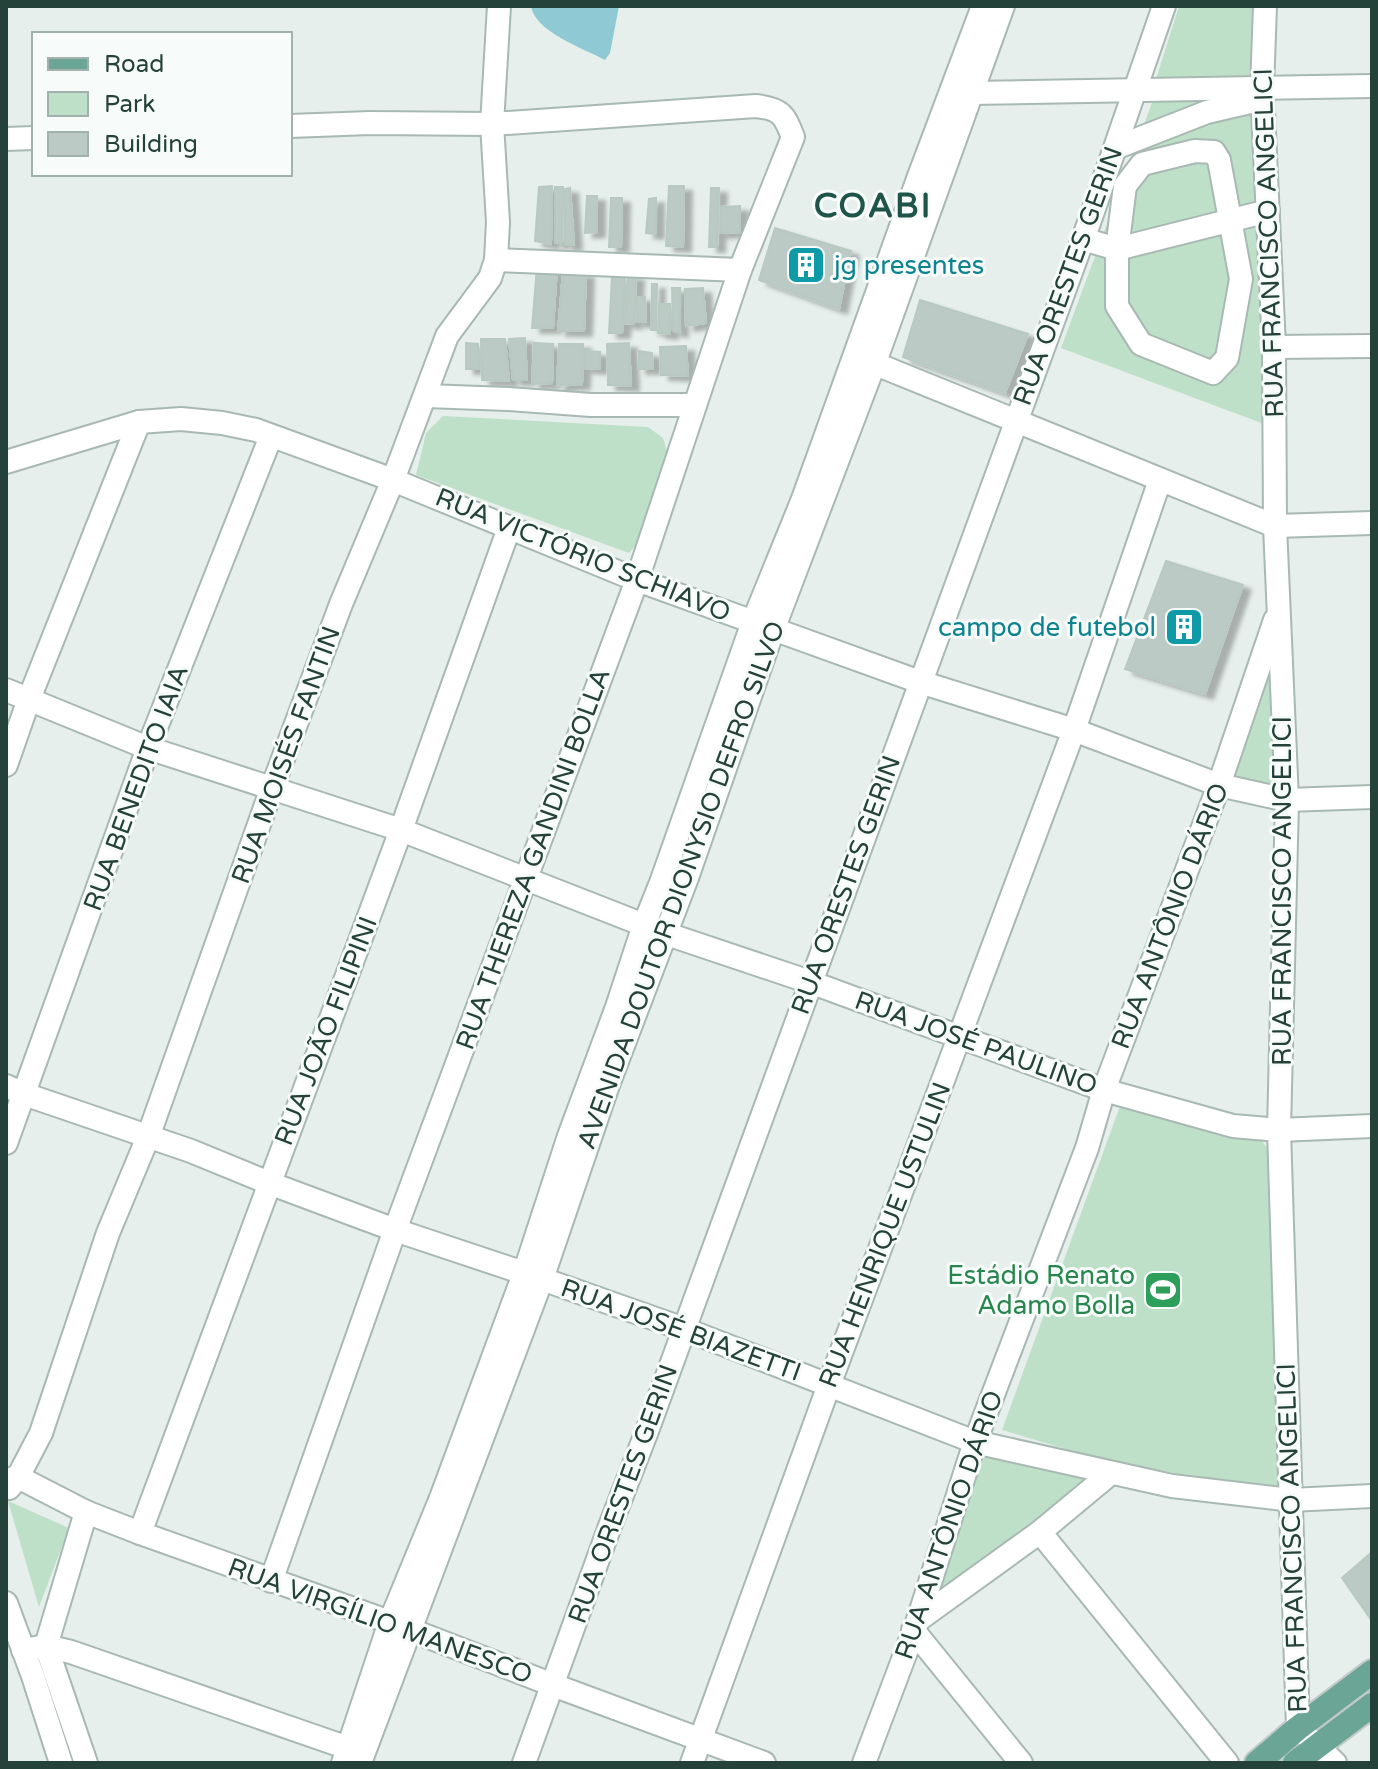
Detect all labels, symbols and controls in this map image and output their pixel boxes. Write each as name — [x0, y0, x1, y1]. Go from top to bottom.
legend — [32, 32, 292, 176]
text: Road — [104, 50, 164, 79]
street label: RUA FRANCISCO ANGELICI — [1247, 68, 1291, 418]
text: Park — [104, 90, 155, 119]
text: Building — [104, 130, 198, 159]
street label: RUA ORESTES GERIN — [1007, 142, 1129, 410]
district label: COABI — [814, 186, 932, 227]
building icon: jg presentes — [785, 244, 827, 286]
place label: jg presentes — [832, 250, 984, 281]
street label: RUA VICTÓRIO SCHIAVO — [431, 481, 736, 629]
building icon: campo de futebol — [1163, 606, 1205, 648]
place label: campo de futebol — [938, 612, 1156, 643]
street label: AVENIDA DOUTOR DIONYSIO DEFRO SILVO — [571, 617, 791, 1153]
street label: RUA MOISÉS FANTIN — [225, 622, 347, 888]
street label: RUA BENEDITO IAIA — [77, 661, 195, 915]
street label: RUA THEREZA GANDINI BOLLA — [449, 664, 617, 1054]
street label: RUA FRANCISCO ANGELICI — [1267, 716, 1298, 1066]
street label: RUA ORESTES GERIN — [785, 751, 907, 1019]
street label: RUA ANTÔNIO DÁRIO — [1105, 779, 1235, 1053]
street label: RUA JOÃO FILIPINI — [268, 912, 384, 1150]
street label: RUA JOSÉ PAULINO — [851, 985, 1101, 1101]
street label: RUA HENRIQUE USTULIN — [812, 1078, 958, 1392]
place label: Estádio Renato Adamo Bolla — [947, 1260, 1135, 1321]
sports icon: Estádio Renato Adamo Bolla — [1142, 1269, 1184, 1311]
street label: RUA JOSÉ BIAZETTI — [557, 1272, 805, 1388]
street label: RUA ORESTES GERIN — [562, 1360, 684, 1628]
street label: RUA FRANCISCO ANGELICI — [1270, 1363, 1314, 1713]
street label: RUA ANTÔNIO DÁRIO — [888, 1387, 1010, 1663]
street label: RUA VIRGÍLIO MANESCO — [223, 1551, 537, 1691]

